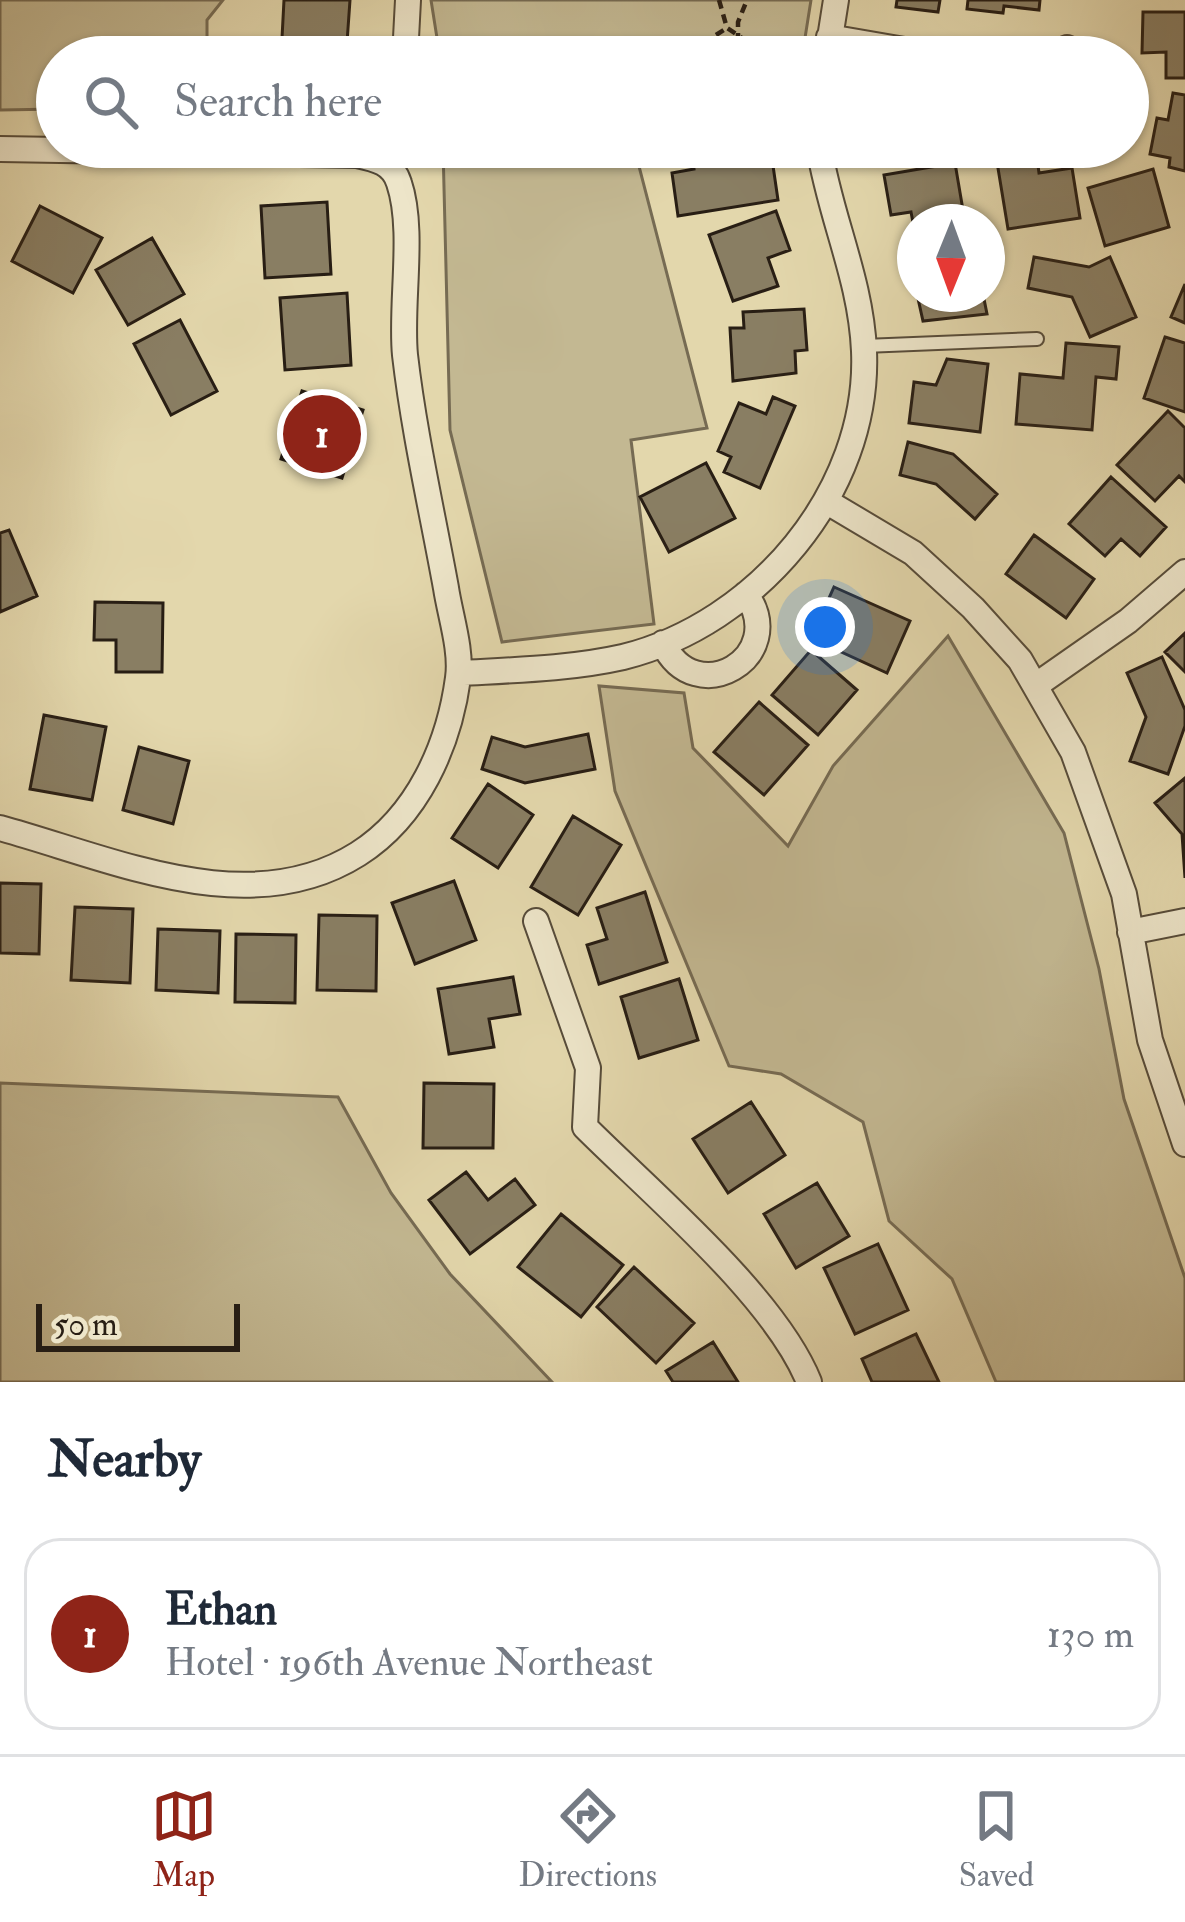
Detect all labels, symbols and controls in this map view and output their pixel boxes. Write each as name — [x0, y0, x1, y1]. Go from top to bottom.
search box — [36, 36, 1149, 168]
icon: search — [78, 69, 144, 135]
text: Search here — [174, 74, 382, 130]
north arrow — [897, 204, 1005, 312]
pin: 1 — [283, 389, 361, 479]
your location — [795, 597, 855, 657]
scale bar — [36, 1298, 240, 1351]
text: 50 m — [54, 1304, 118, 1345]
text: Nearby — [48, 1428, 201, 1492]
text: Ethan — [165, 1582, 277, 1638]
text: 1 — [83, 1610, 97, 1659]
text: 130 m — [1047, 1610, 1134, 1659]
text: Hotel · 196th Avenue Northeast — [165, 1638, 653, 1687]
tab: Map — [151, 1783, 217, 1896]
tab: Directions — [519, 1783, 657, 1896]
tab: Saved — [959, 1783, 1034, 1896]

